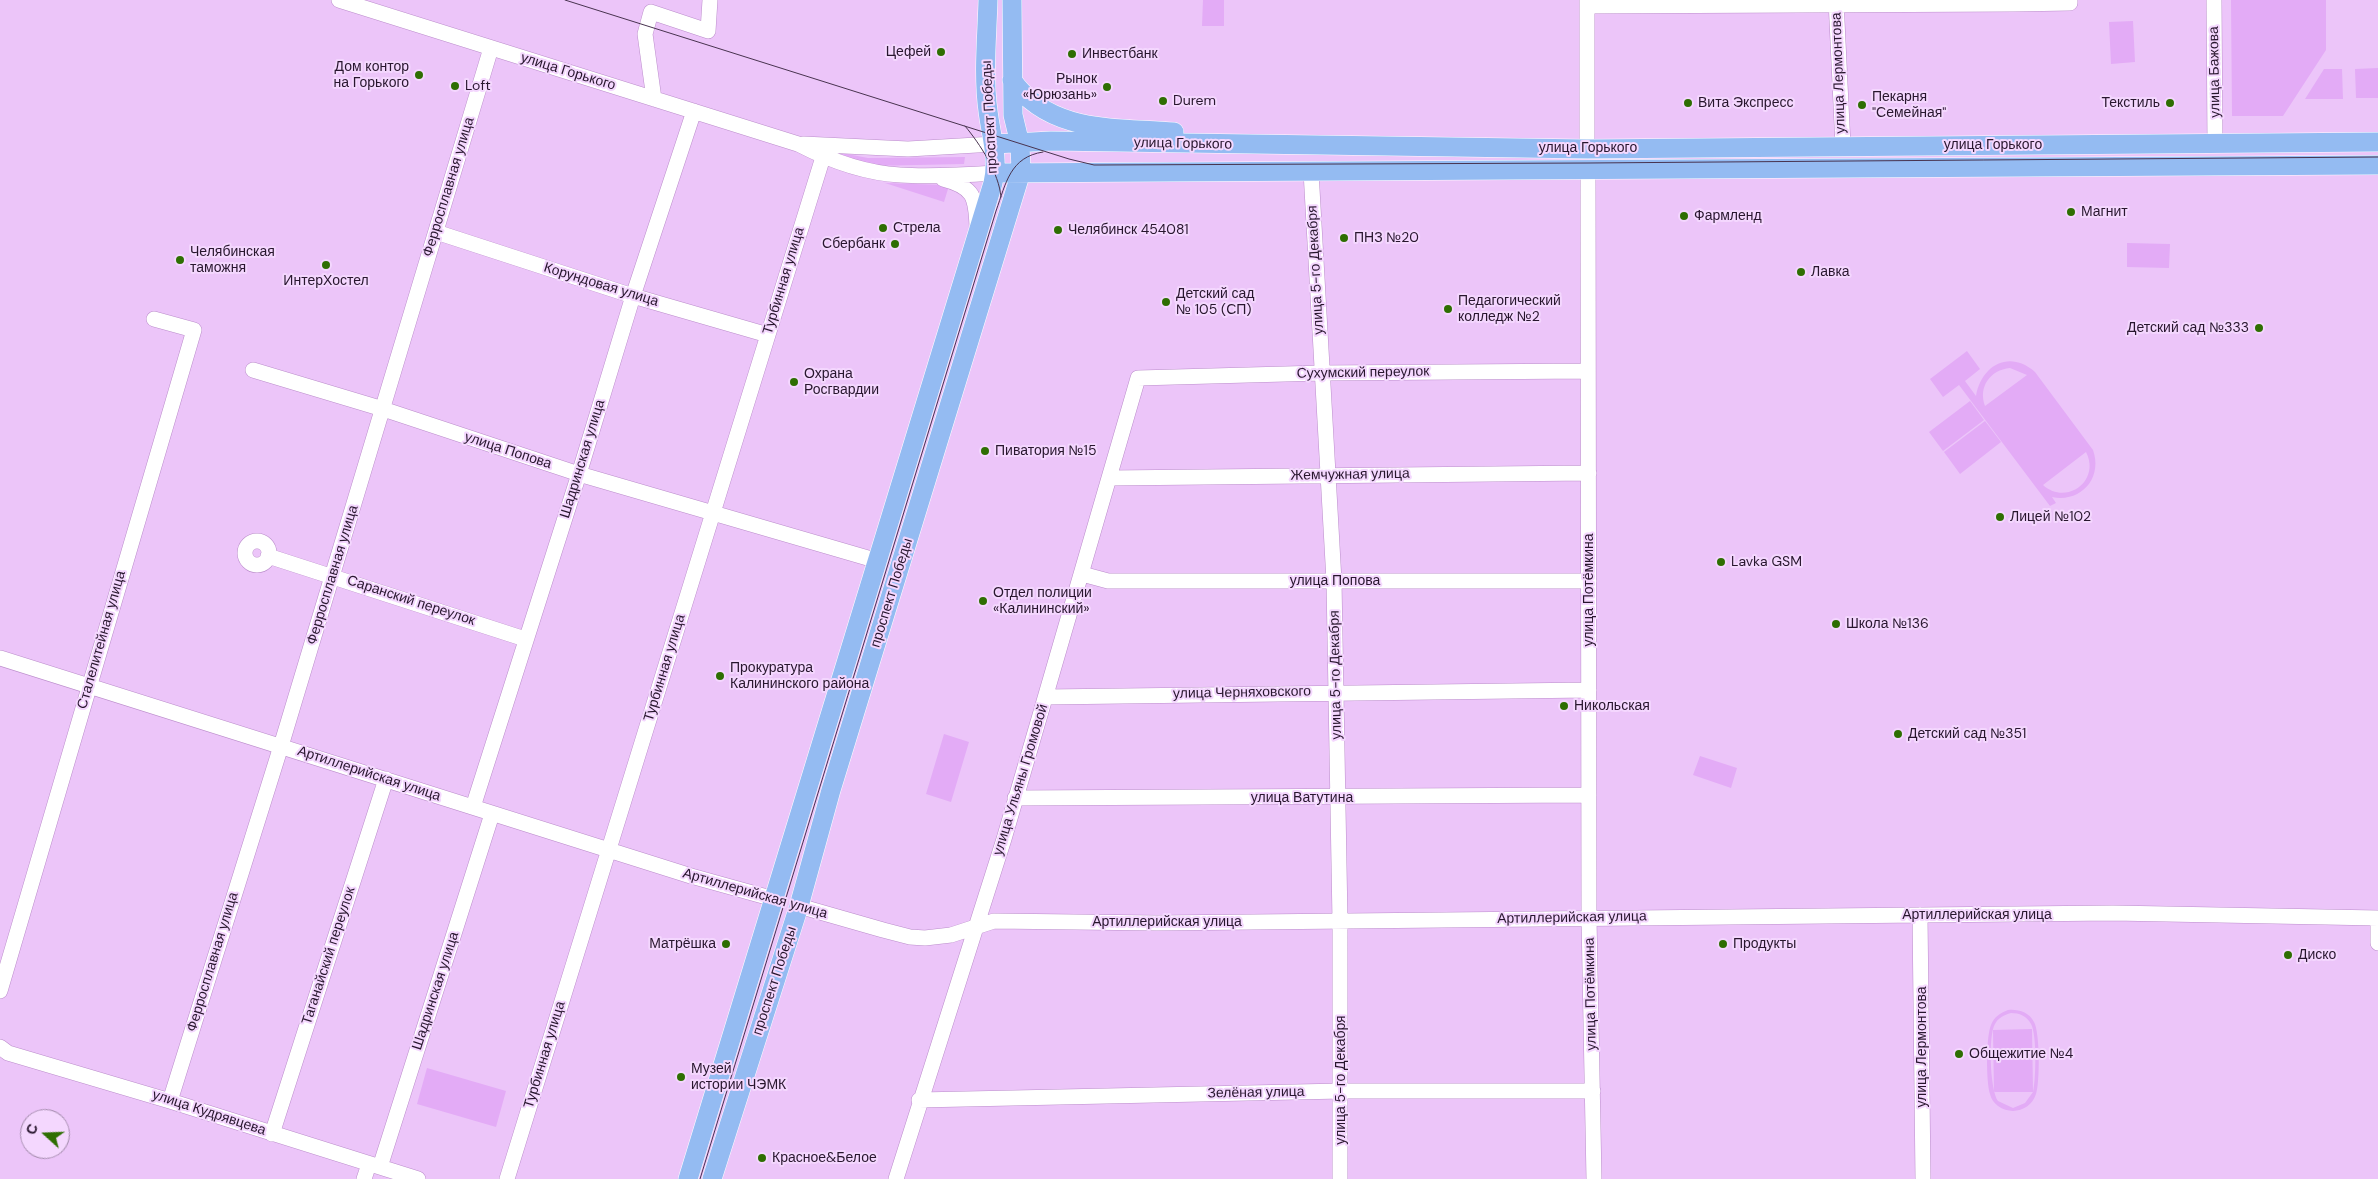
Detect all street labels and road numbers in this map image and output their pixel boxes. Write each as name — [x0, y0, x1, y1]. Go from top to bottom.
street label: улица Лермонтова — [1828, 12, 1850, 134]
street label: улица Бажова — [2206, 26, 2224, 118]
street label: улица Горького — [519, 50, 617, 94]
street label: проспект Победы — [979, 60, 1001, 174]
street label: Ферросплавная улица — [420, 115, 478, 259]
street label: улица Горького — [1134, 135, 1232, 153]
street label: улица Горького — [1944, 137, 2042, 153]
street label: улица Горького — [1539, 140, 1637, 156]
street label: улица 5-го Декабря — [1304, 205, 1328, 335]
street label: Турбинная улица — [760, 225, 808, 337]
street label: Корундовая улица — [542, 260, 660, 310]
street label: Сухумский переулок — [1296, 363, 1430, 383]
street label: Шадринская улица — [557, 398, 609, 520]
street label: улица Попова — [462, 429, 554, 473]
street label: Жемчужная улица — [1290, 466, 1410, 484]
street label: Ферросплавная улица — [304, 503, 362, 647]
street label: улица Потёмкина — [1581, 533, 1597, 647]
street label: проспект Победы — [867, 536, 917, 650]
street label: Сталелитейная улица — [74, 569, 130, 711]
street label: Саранский переулок — [345, 572, 477, 630]
street label: улица Попова — [1290, 573, 1380, 589]
street label: улица 5-го Декабря — [1326, 610, 1346, 740]
street label: Турбинная улица — [641, 612, 689, 724]
street label: улица Черняховского — [1173, 683, 1311, 703]
street label: улица Ульяны Громовой — [990, 702, 1052, 858]
street label: Артиллерийская улица — [295, 743, 443, 805]
street label: улица Ватутина — [1251, 790, 1353, 806]
street label: Артиллерийская улица — [681, 865, 829, 923]
street label: Таганайский переулок — [299, 885, 359, 1027]
street label: Ферросплавная улица — [184, 890, 242, 1034]
street label: Артиллерийская улица — [1902, 907, 2052, 923]
street label: Артиллерийская улица — [1497, 908, 1647, 928]
street label: Артиллерийская улица — [1092, 914, 1242, 930]
street label: проспект Победы — [749, 924, 801, 1038]
street label: Шадринская улица — [409, 930, 463, 1052]
street label: улица Потёмкина — [1582, 937, 1600, 1051]
street label: улица Лермонтова — [1914, 986, 1930, 1108]
street label: Турбинная улица — [521, 999, 569, 1111]
street label: улица 5-го Декабря — [1333, 1015, 1349, 1145]
street label: Зелёная улица — [1207, 1084, 1305, 1102]
street label: улица Кудрявцева — [150, 1087, 268, 1139]

